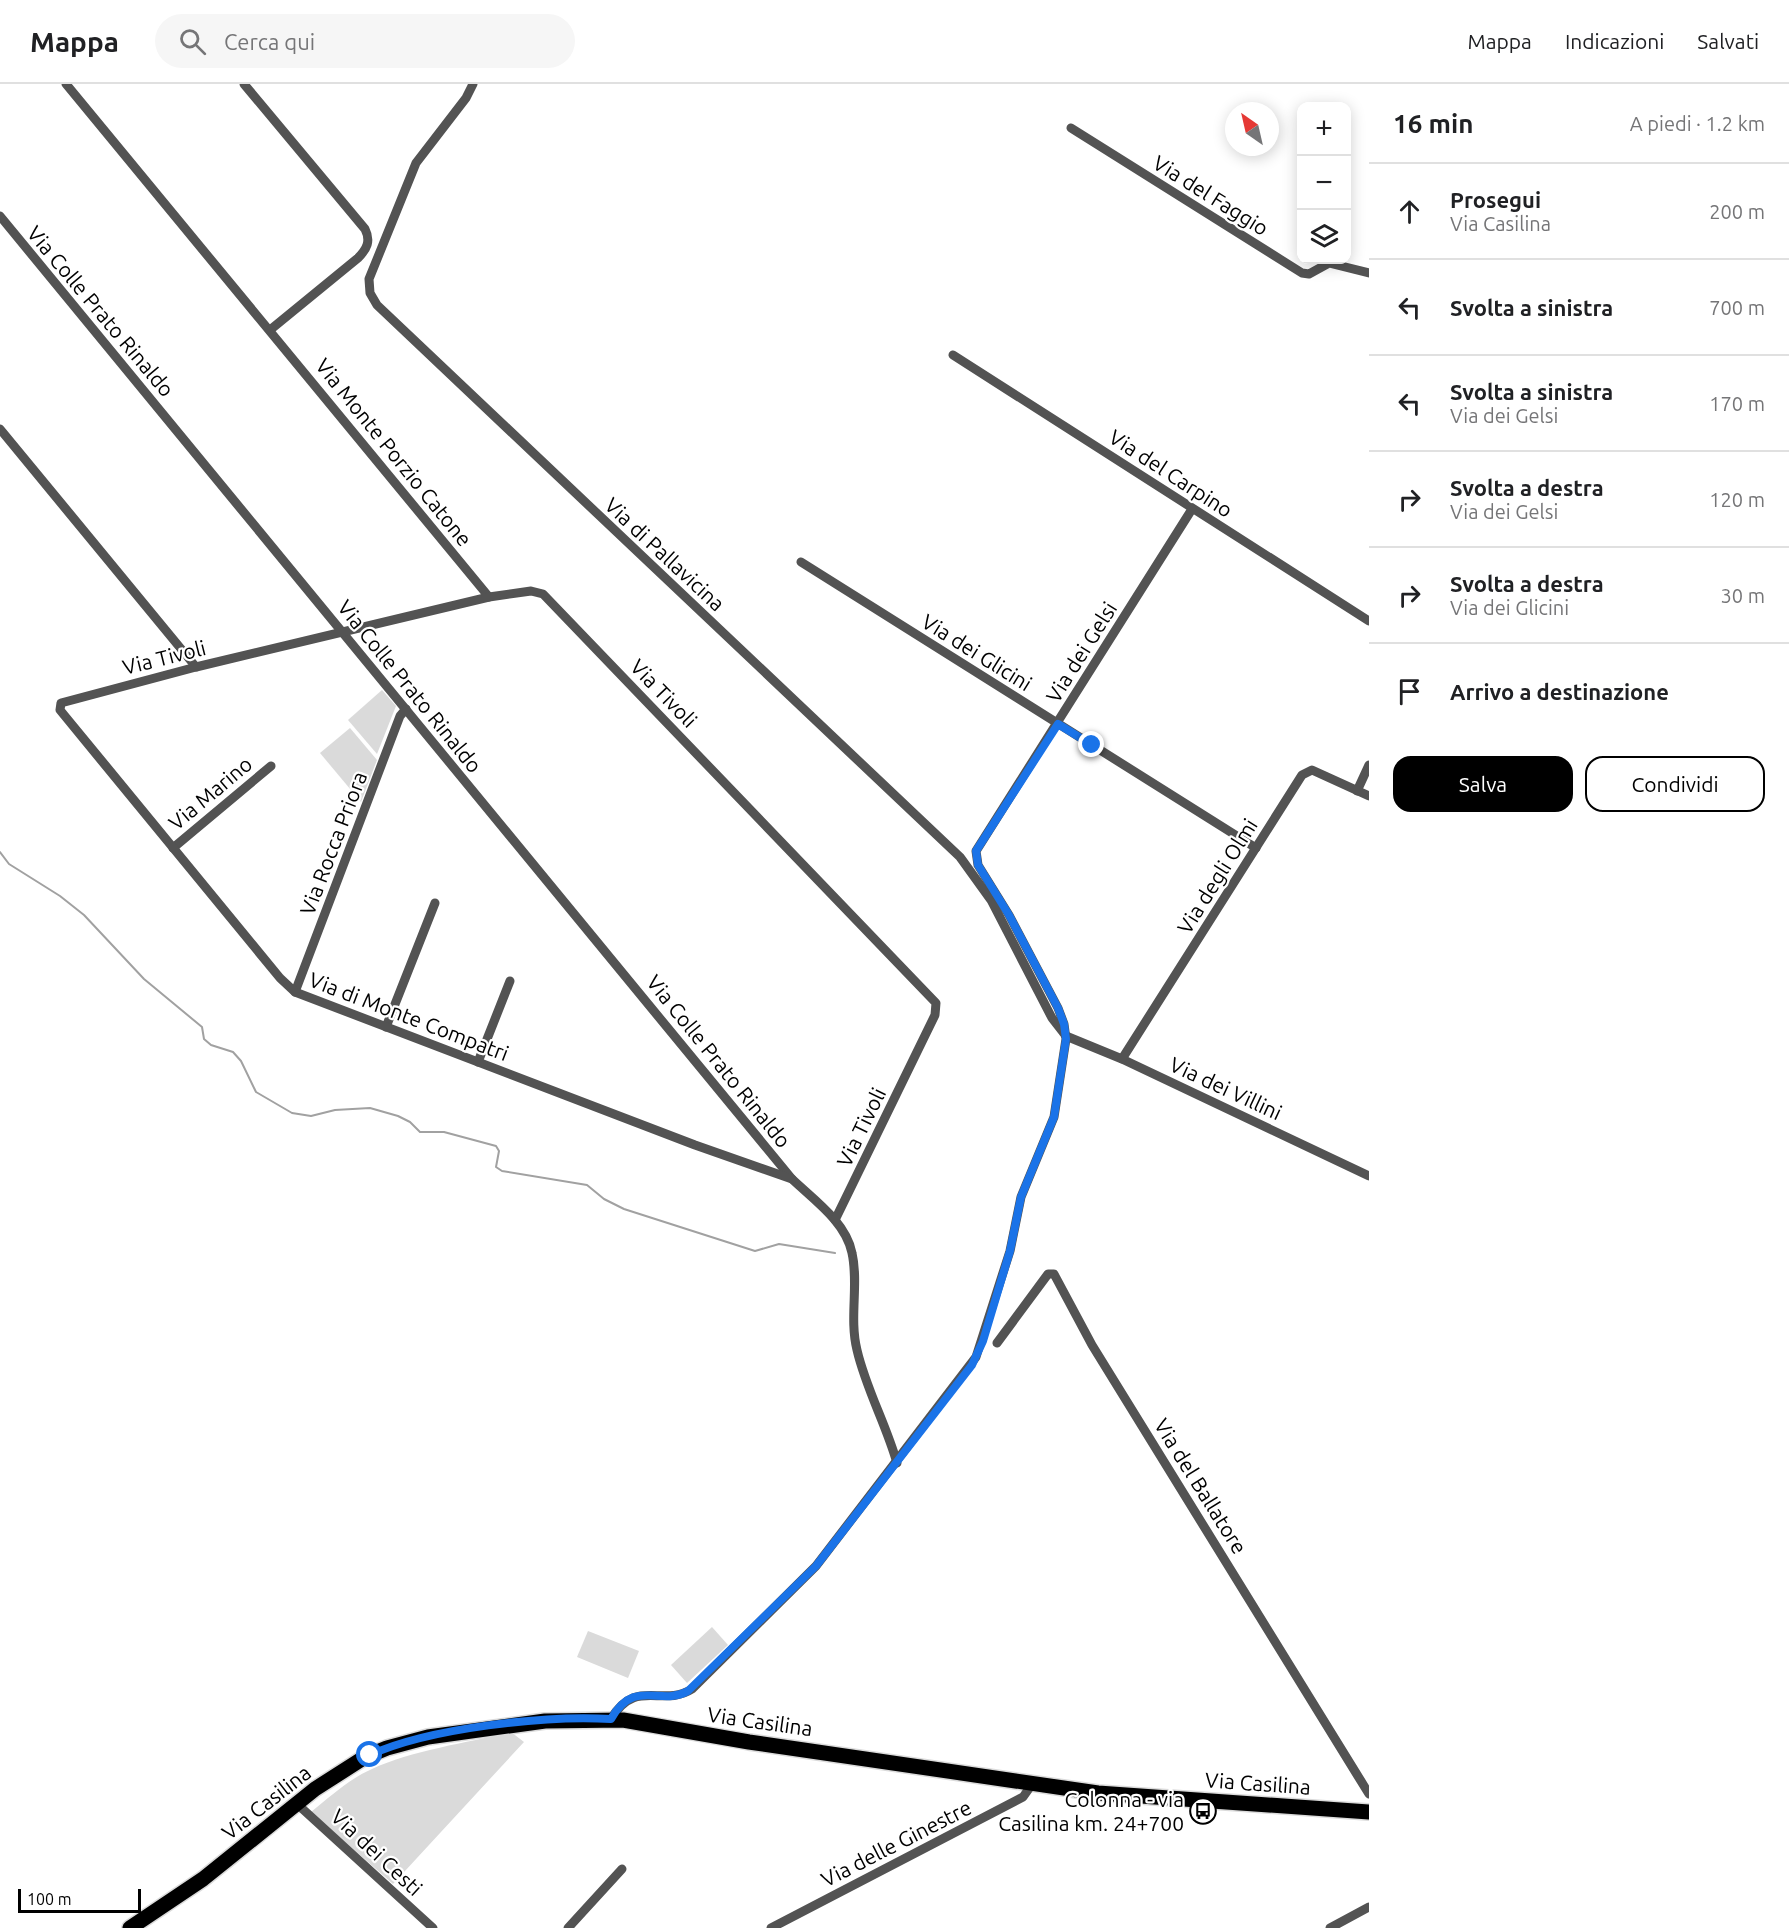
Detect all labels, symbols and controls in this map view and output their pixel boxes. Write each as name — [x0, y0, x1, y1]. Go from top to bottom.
search box — [155, 14, 575, 68]
icon: search — [176, 25, 209, 58]
text: Mappa — [30, 26, 119, 57]
text: Cerca qui — [224, 29, 315, 54]
text: Mappa — [1467, 29, 1532, 53]
text: Indicazioni — [1565, 29, 1664, 53]
text: Salvati — [1697, 29, 1759, 53]
north arrow — [1225, 102, 1279, 156]
map controls — [1297, 102, 1351, 264]
button: + — [1297, 102, 1351, 156]
text: 16 min — [1393, 109, 1473, 138]
text: A piedi · 1.2 km — [1630, 112, 1765, 135]
street label: Via del Faggio — [1149, 150, 1273, 240]
button: − — [1297, 156, 1351, 210]
text: Prosegui — [1450, 187, 1541, 212]
icon: ahead — [1393, 195, 1426, 228]
text: 200 m — [1709, 200, 1765, 223]
button: layers — [1297, 210, 1351, 264]
text: Via Casilina — [1450, 212, 1551, 235]
street label: Via Colle Prato Rinaldo — [23, 221, 179, 401]
icon: left — [1393, 291, 1426, 324]
text: Svolta a sinistra — [1450, 295, 1613, 320]
text: 700 m — [1709, 296, 1765, 319]
street label: Via Monte Porzio Catone — [311, 353, 477, 551]
text: Svolta a sinistra — [1450, 379, 1613, 404]
icon: left — [1393, 387, 1426, 420]
text: 170 m — [1709, 392, 1765, 415]
text: Via dei Gelsi — [1450, 404, 1558, 427]
street label: Via del Carpino — [1105, 424, 1237, 522]
text: Svolta a destra — [1450, 475, 1604, 500]
icon: right — [1393, 483, 1426, 516]
text: 120 m — [1709, 488, 1765, 511]
street label: Via di Pallavicina — [600, 492, 730, 616]
text: Via dei Gelsi — [1450, 500, 1558, 523]
text: Svolta a destra — [1450, 571, 1604, 596]
icon: right — [1393, 579, 1426, 612]
text: 30 m — [1721, 584, 1765, 607]
street label: Via Colle Prato Rinaldo — [333, 595, 487, 777]
text: Via dei Glicini — [1450, 596, 1569, 619]
street label: Via dei Gelsi — [1041, 597, 1121, 707]
street label: Via dei Glicini — [918, 609, 1036, 695]
street label: Via Tivoli — [120, 635, 208, 679]
street label: Via Tivoli — [626, 654, 702, 732]
icon: arrive — [1393, 675, 1426, 708]
text: Arrivo a destinazione — [1450, 679, 1669, 704]
route end — [1078, 731, 1104, 757]
street label: Via Marino — [164, 751, 256, 835]
button: Salva — [1393, 756, 1573, 812]
button: Condividi — [1585, 756, 1765, 812]
street label: Via Rocca Priora — [295, 768, 371, 918]
street label: Via degli Olmi — [1172, 814, 1262, 938]
street label: Via di Monte Compatri — [306, 967, 512, 1065]
street label: Via Colle Prato Rinaldo — [642, 970, 796, 1152]
street label: Via dei Villini — [1166, 1052, 1286, 1124]
street label: Via Tivoli — [832, 1084, 890, 1170]
street label: Via del Ballatore — [1150, 1414, 1252, 1558]
street label: Via Casilina — [706, 1702, 814, 1740]
route start — [356, 1741, 382, 1767]
street label: Via Casilina — [217, 1760, 315, 1844]
street label: Via Casilina — [1204, 1767, 1312, 1799]
place label: Colonna - via Casilina km. 24+700 — [998, 1787, 1184, 1835]
street label: Via delle Ginestre — [817, 1795, 975, 1891]
bus stop icon: Colonna - via Casilina km. 24+700 — [1188, 1796, 1218, 1826]
street label: Via dei Cesti — [327, 1804, 427, 1900]
scale bar — [18, 1886, 141, 1914]
text: 100 m — [27, 1890, 72, 1908]

